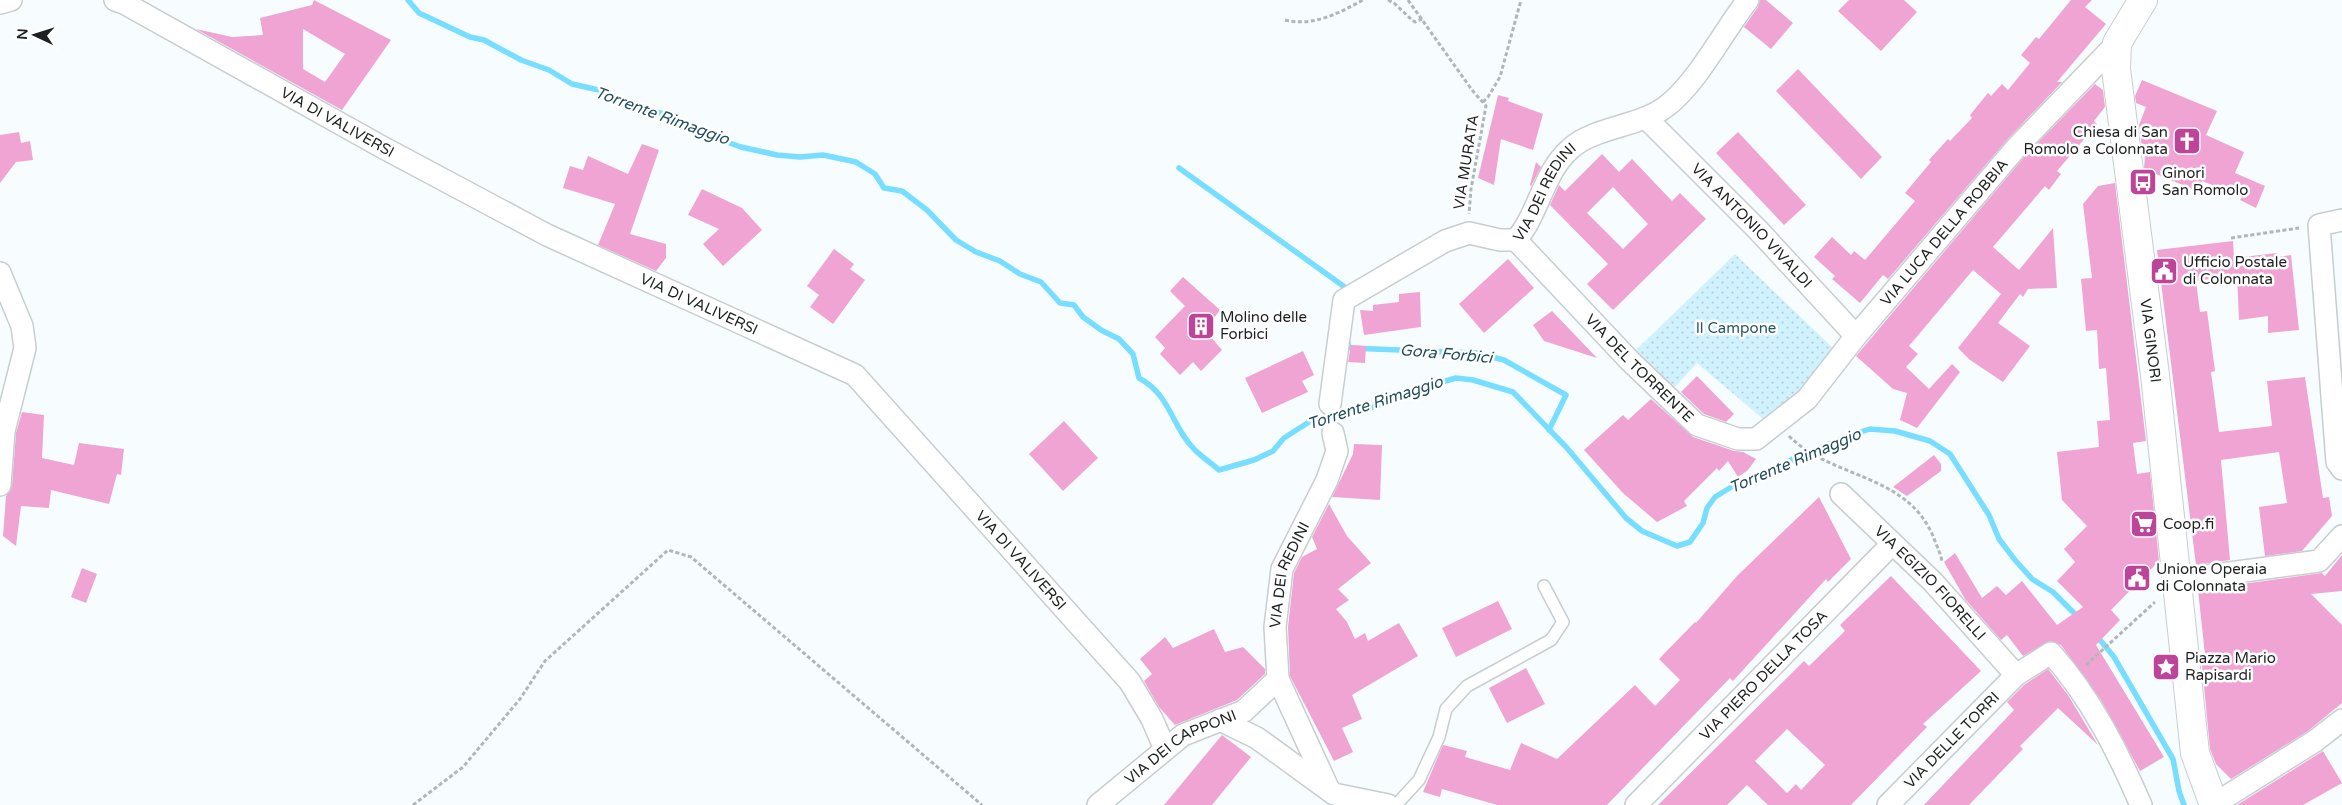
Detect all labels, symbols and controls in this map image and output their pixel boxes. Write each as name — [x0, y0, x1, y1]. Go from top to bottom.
north arrow — [10, 10, 60, 60]
text: N — [14, 28, 31, 40]
water label: Torrente Rimaggio — [592, 82, 733, 150]
street label: VIA DI VALIVERSI — [278, 83, 397, 161]
street label: VIA MURATA — [1450, 113, 1482, 211]
place label: Chiesa di San Romolo a Colonnata — [2023, 123, 2168, 158]
church icon: Chiesa di San Romolo a Colonnata — [2172, 126, 2202, 156]
street label: VIA DEI REDINI — [1509, 139, 1580, 245]
street label: VIA LUCA DELLA ROBBIA — [1877, 155, 2012, 309]
street label: VIA ANTONIO VIVALDI — [1688, 160, 1816, 292]
place label: Ginori San Romolo — [2162, 164, 2248, 199]
bus stop icon: Ginori San Romolo — [2128, 167, 2158, 197]
place label: Ufficio Postale di Colonnata — [2183, 253, 2287, 288]
public building icon: Ufficio Postale di Colonnata — [2149, 256, 2179, 286]
street label: VIA DI VALIVERSI — [637, 270, 761, 339]
street label: VIA GINORI — [2136, 297, 2165, 383]
place label: Molino delle Forbici — [1220, 308, 1307, 343]
street label: VIA DEL TORRENTE — [1581, 310, 1697, 426]
building icon: Molino delle Forbici — [1186, 311, 1216, 341]
park label: Il Campone — [1696, 319, 1776, 337]
water label: Gora Forbici — [1399, 340, 1495, 368]
water label: Torrente Rimaggio — [1305, 371, 1446, 434]
water label: Torrente Rimaggio — [1726, 424, 1865, 498]
street label: VIA DI VALIVERSI — [972, 507, 1070, 614]
supermarket icon: Coop.fi — [2129, 509, 2159, 539]
place label: Coop.fi — [2163, 515, 2214, 533]
street label: VIA DEI REDINI — [1266, 519, 1313, 629]
street label: VIA EGIZIO FIORELLI — [1871, 522, 1990, 644]
place label: Unione Operaia di Colonnata — [2156, 560, 2267, 595]
public building icon: Unione Operaia di Colonnata — [2122, 563, 2152, 593]
street label: VIA PIERO DELLA TOSA — [1696, 606, 1831, 744]
place label: Piazza Mario Rapisardi — [2185, 649, 2276, 684]
place icon: Piazza Mario Rapisardi — [2151, 652, 2181, 682]
street label: VIA DELLE TORRI — [1901, 688, 2003, 792]
street label: VIA DEI CAPPONI — [1121, 706, 1239, 788]

